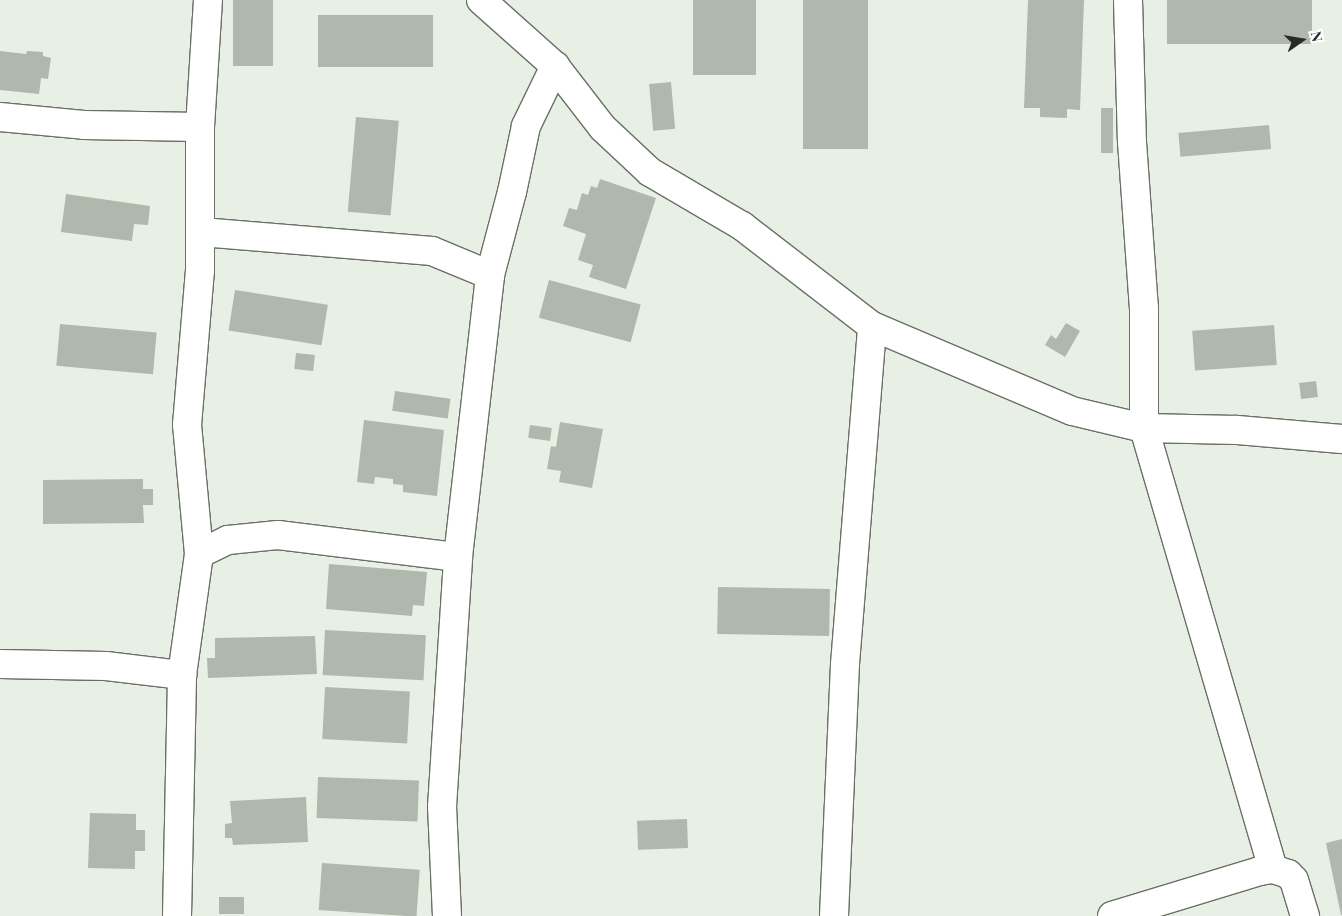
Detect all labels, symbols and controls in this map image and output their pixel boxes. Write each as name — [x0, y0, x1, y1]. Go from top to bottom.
north arrow — [1277, 15, 1327, 65]
text: N — [1307, 29, 1327, 44]

